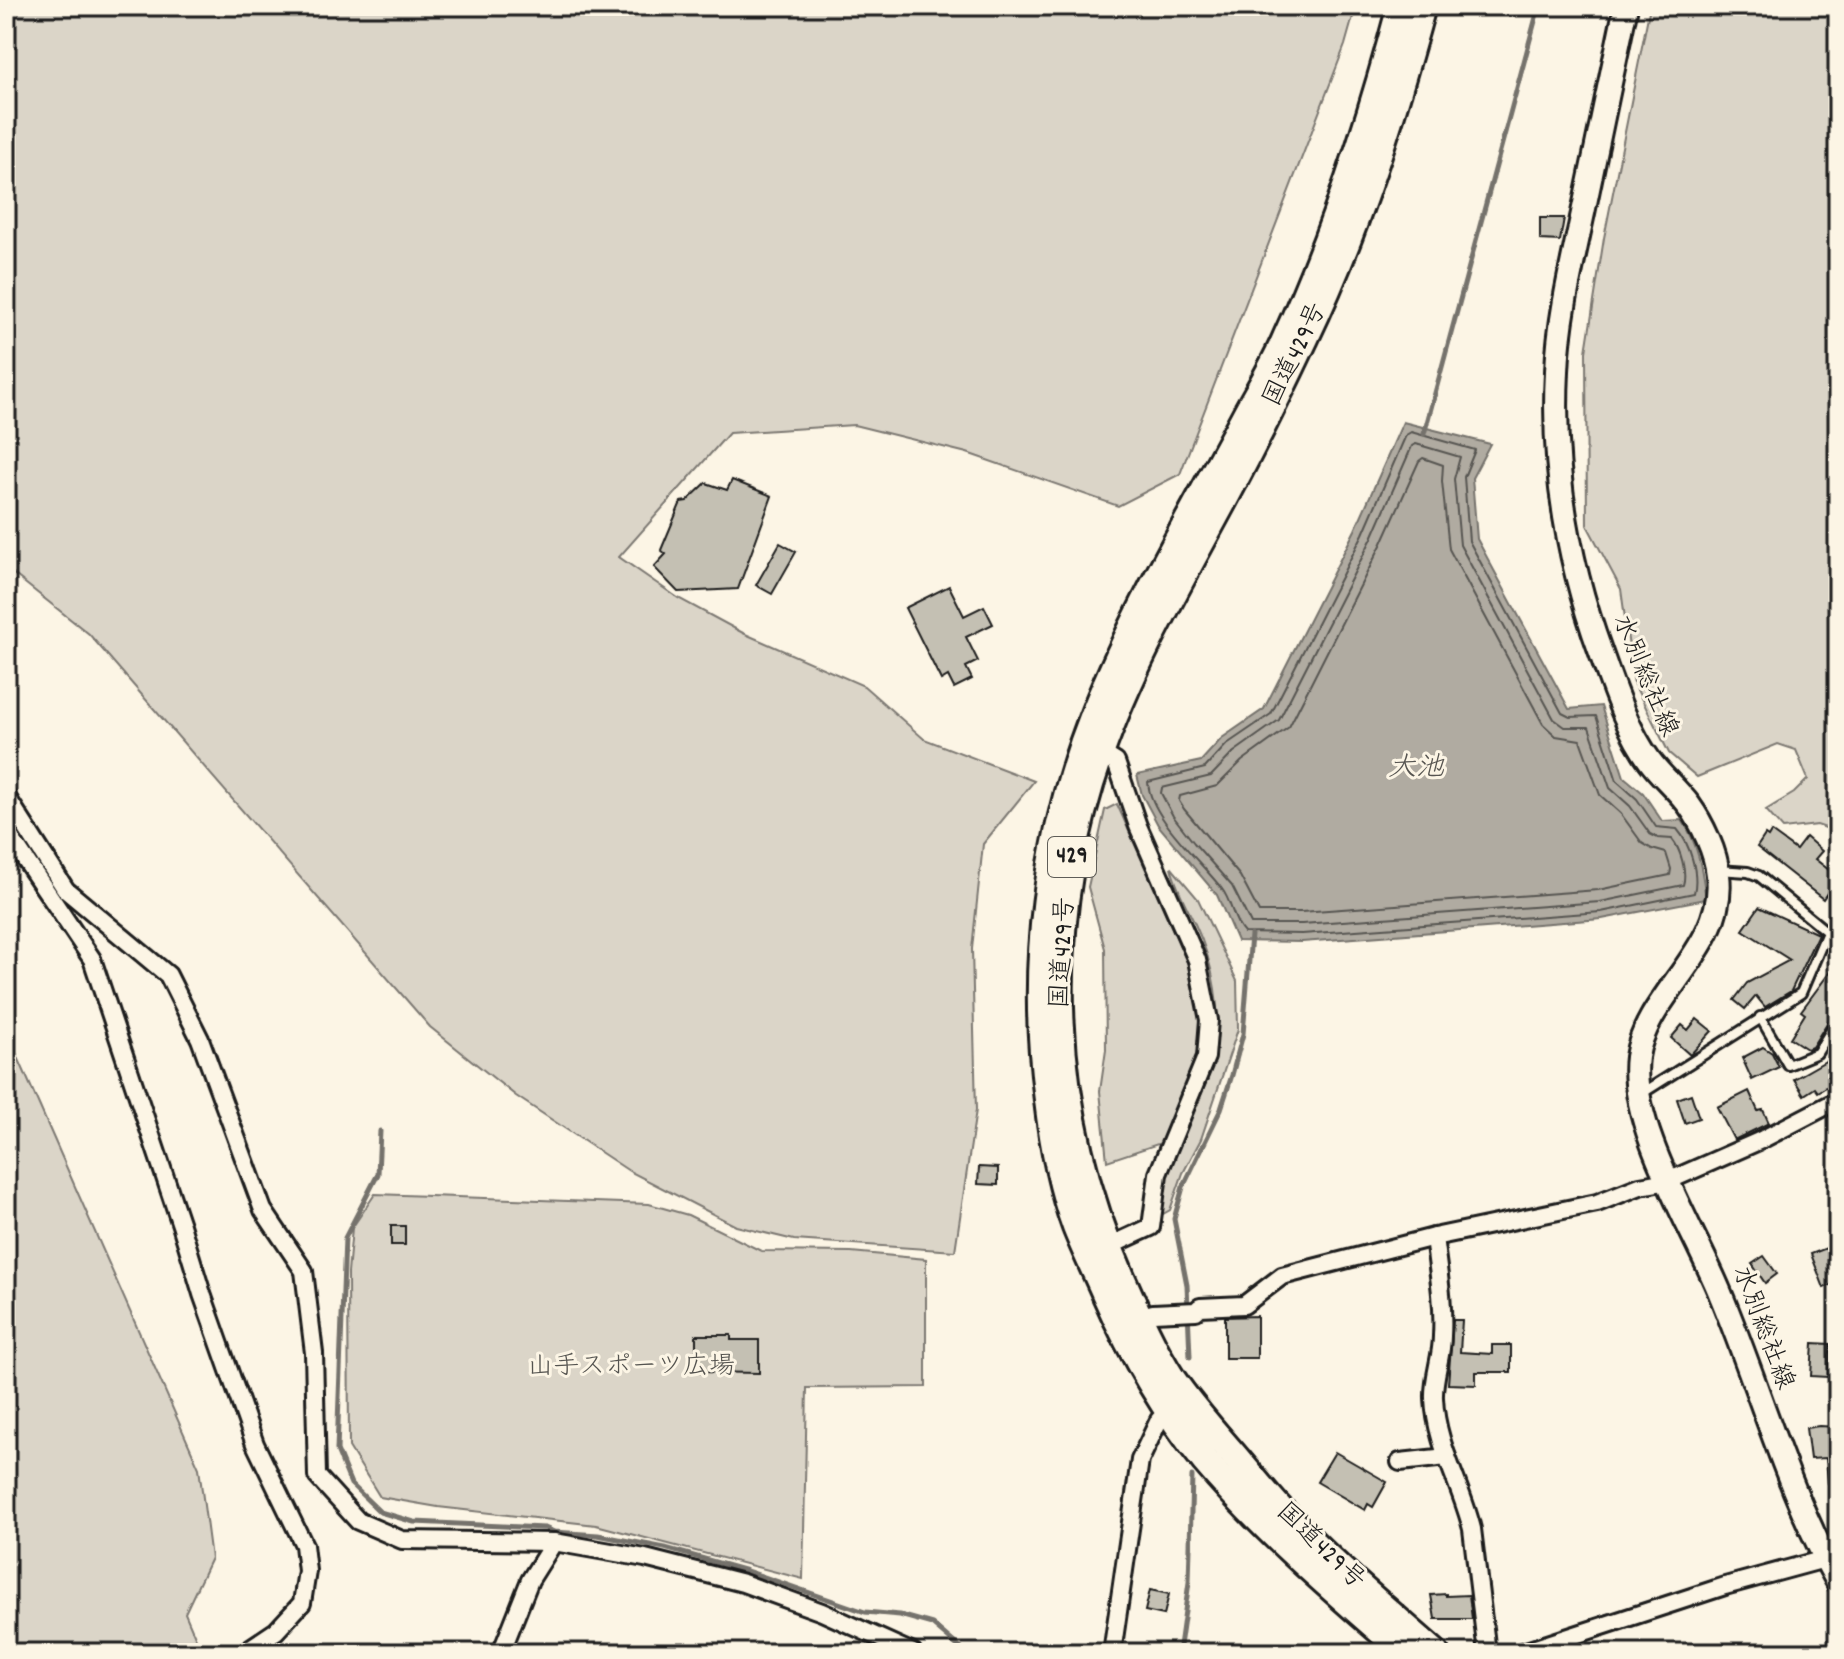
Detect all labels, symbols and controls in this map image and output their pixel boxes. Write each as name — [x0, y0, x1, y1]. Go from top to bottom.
street label: 国道429号 — [1255, 297, 1337, 413]
street label: 水別総社線 — [1602, 609, 1686, 743]
water label: 大池 — [1388, 750, 1445, 790]
road number: 429 — [1048, 837, 1096, 877]
street label: 国道429号 — [1043, 896, 1085, 1010]
street label: 水別総社線 — [1721, 1261, 1803, 1395]
park label: 山手スポーツ広場 — [527, 1349, 735, 1386]
street label: 国道429号 — [1267, 1495, 1373, 1599]

